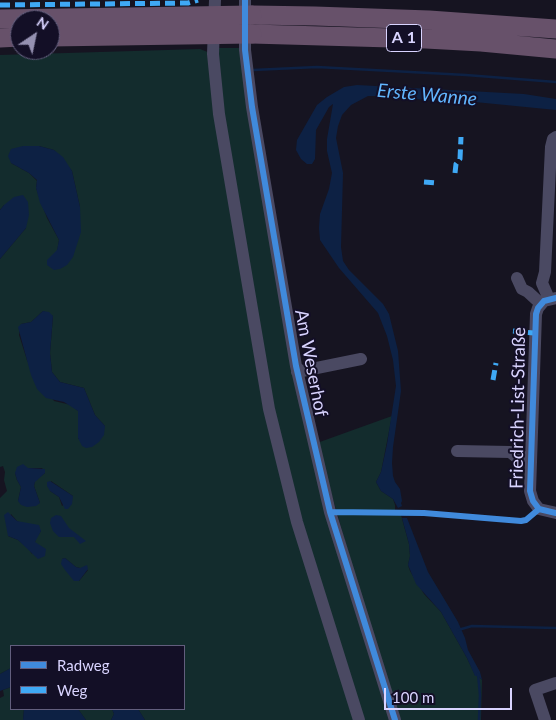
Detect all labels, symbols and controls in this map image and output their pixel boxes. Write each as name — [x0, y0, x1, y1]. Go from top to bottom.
north arrow — [10, 10, 60, 60]
text: N — [34, 13, 52, 33]
road number: A 1 — [386, 24, 422, 52]
water label: Erste Wanne — [376, 79, 478, 111]
street label: Am Weserhof — [290, 307, 332, 419]
street label: Friedrich-List-Straße — [506, 327, 530, 489]
legend — [10, 645, 185, 710]
text: Radweg — [57, 656, 110, 674]
scale bar — [386, 678, 514, 710]
text: Weg — [57, 681, 87, 699]
text: 100 m — [392, 688, 434, 706]

